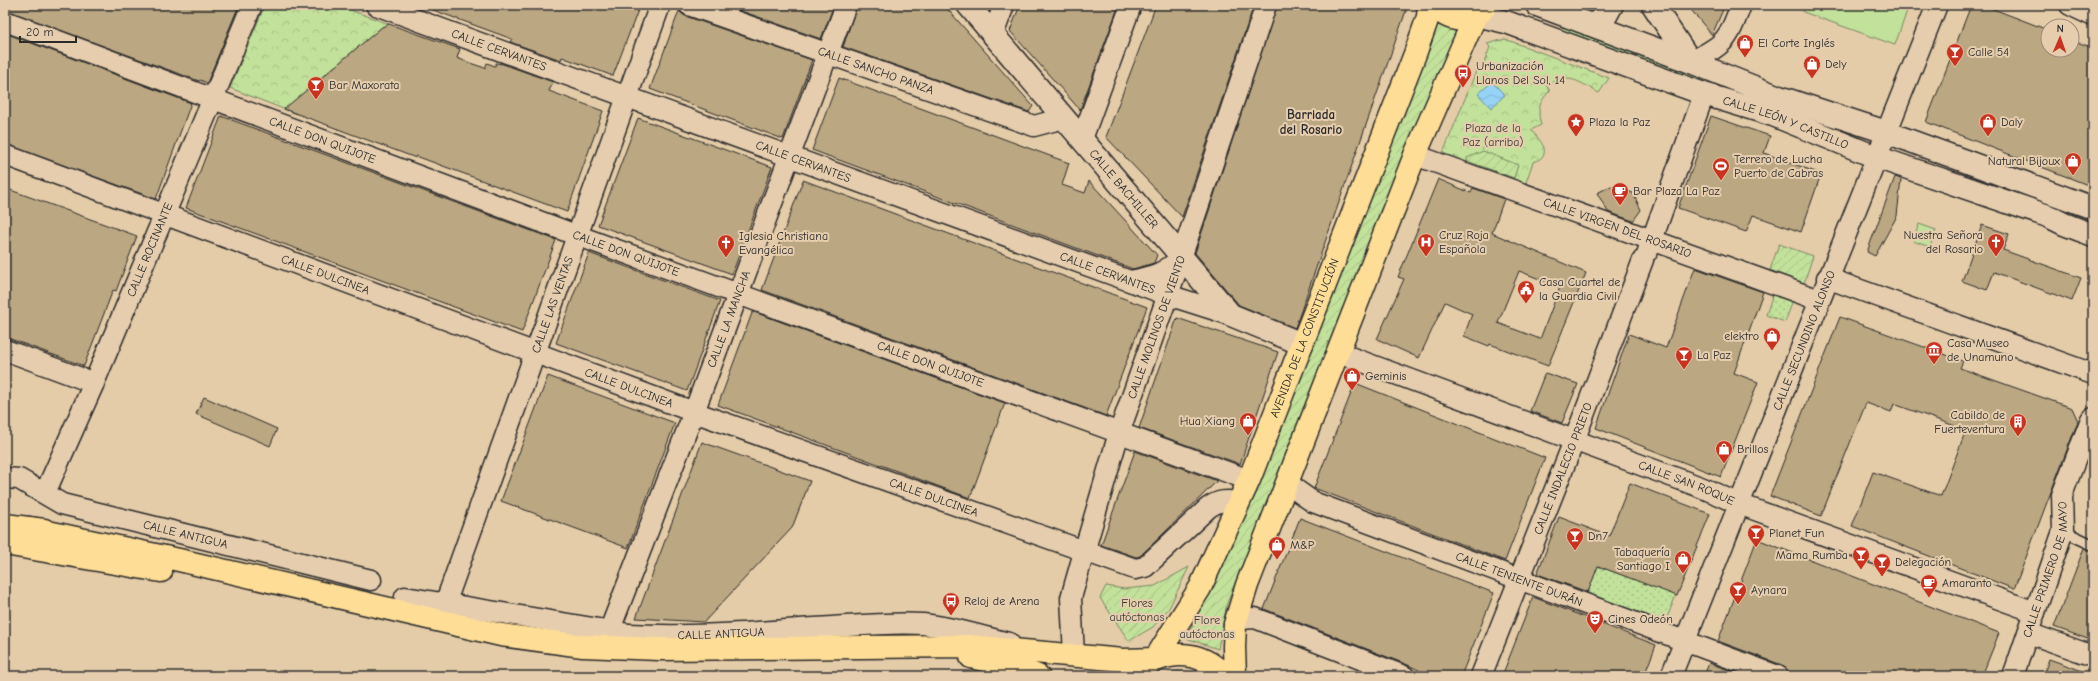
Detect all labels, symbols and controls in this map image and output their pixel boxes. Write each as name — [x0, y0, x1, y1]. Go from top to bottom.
scale bar — [20, 18, 76, 44]
north arrow — [2040, 18, 2080, 58]
text: N — [2057, 22, 2064, 35]
text: 20 m — [26, 25, 54, 39]
street label: CALLE CERVANTES — [450, 26, 549, 74]
shop icon: El Corte Inglés — [1735, 33, 1755, 58]
place label: El Corte Inglés — [1758, 36, 1835, 50]
bar icon: Calle 54 — [1945, 42, 1965, 67]
street label: CALLE SANCHO PANZA — [816, 44, 936, 97]
place label: Calle 54 — [1968, 45, 2009, 59]
shop icon: Dely — [1802, 54, 1822, 79]
place label: Dely — [1825, 57, 1847, 71]
place label: Urbanización Llanos Del Sol, 14 — [1476, 59, 1565, 87]
bus stop icon: Urbanización Llanos Del Sol, 14 — [1453, 63, 1473, 88]
bar icon: Bar Maxorata — [306, 75, 326, 100]
place label: Bar Maxorata — [329, 78, 399, 92]
street label: CALLE LEÓN Y CASTILLO — [1721, 93, 1851, 152]
district label: Barriada del Rosario — [1280, 107, 1342, 137]
place icon: Plaza la Paz — [1566, 112, 1586, 137]
shop icon: Daly — [1978, 112, 1998, 137]
street label: CALLE DON QUIJOTE — [267, 114, 378, 166]
place label: Plaza la Paz — [1589, 115, 1651, 129]
place label: Daly — [2001, 115, 2023, 129]
park label: Plaza de la Paz (arriba) — [1463, 121, 1524, 149]
street label: CALLE CERVANTES — [754, 138, 853, 185]
street label: CALLE BACHILLER — [1086, 146, 1161, 231]
shop icon: Natural Bijoux — [2063, 151, 2083, 176]
place label: Terrero de Lucha Puerto de Cabras — [1734, 152, 1823, 180]
place label: Natural Bijoux — [1988, 154, 2060, 168]
sports icon: Terrero de Lucha Puerto de Cabras — [1711, 156, 1731, 181]
cafe icon: Bar Plaza La Paz — [1610, 181, 1630, 206]
place label: Bar Plaza La Paz — [1633, 184, 1720, 198]
street label: CALLE VIRGEN DEL ROSARIO — [1541, 195, 1694, 261]
street label: CALLE ROCINANTE — [124, 200, 176, 299]
street label: CALLE DON QUIJOTE — [571, 227, 681, 279]
place label: Cruz Roja Española — [1439, 228, 1489, 256]
place label: Nuestra Señora del Rosario — [1903, 228, 1983, 256]
place label: Iglesia Christiana Evangélica — [739, 229, 828, 257]
hospital icon: Cruz Roja Española — [1416, 232, 1436, 257]
church icon: Nuestra Señora del Rosario — [1986, 232, 2006, 257]
church icon: Iglesia Christiana Evangélica — [716, 233, 736, 258]
street label: CALLE CERVANTES — [1058, 249, 1157, 297]
street label: CALLE DULCINEA — [279, 252, 372, 297]
street label: CALLE LAS VENTAS — [529, 254, 576, 355]
street label: CALLE MOLINOS DE VIENTO — [1125, 254, 1188, 401]
street label: AVENIDA DE LA CONSTITUCIÓN — [1267, 256, 1342, 420]
street label: CALLE SECUNDINO ALONSO — [1770, 268, 1838, 412]
street label: CALLE LA MANCHA — [704, 269, 753, 370]
place label: Casa Cuartel de la Guardia Civil — [1539, 275, 1620, 303]
public building icon: Casa Cuartel de la Guardia Civil — [1516, 279, 1536, 304]
shop icon: elektro — [1762, 326, 1782, 351]
place label: elektro — [1724, 329, 1759, 343]
place label: Casa Museo de Unamuno — [1947, 336, 2014, 364]
street label: CALLE DON QUIJOTE — [875, 338, 986, 390]
museum icon: Casa Museo de Unamuno — [1924, 340, 1944, 365]
bar icon: La Paz — [1674, 345, 1694, 370]
place label: La Paz — [1697, 348, 1731, 362]
street label: CALLE DULCINEA — [583, 365, 675, 411]
shop icon: Geminis — [1342, 366, 1362, 391]
place label: Geminis — [1365, 369, 1407, 383]
street label: CALLE INDALECIO PRIETO — [1531, 400, 1595, 537]
place label: Cabildo de Fuerteventura — [1934, 408, 2005, 436]
shop icon: Hua Xiang — [1238, 411, 1258, 436]
building icon: Cabildo de Fuerteventura — [2008, 412, 2028, 437]
place label: Hua Xiang — [1180, 414, 1235, 428]
shop icon: Brillos — [1714, 439, 1734, 464]
place label: Brillos — [1737, 442, 1768, 456]
street label: CALLE SAN ROQUE — [1637, 458, 1737, 508]
street label: CALLE DULCINEA — [888, 475, 980, 520]
street label: CALLE PRIMERO DE MAYO — [2020, 501, 2070, 639]
street label: CALLE ANTIGUA — [142, 517, 229, 552]
bar icon: Planet Fun — [1746, 523, 1766, 548]
bar icon: Dn7 — [1565, 526, 1585, 551]
place label: Planet Fun — [1769, 526, 1824, 540]
place label: Dn7 — [1588, 529, 1608, 543]
shop icon: M&P — [1267, 535, 1287, 560]
place label: M&P — [1290, 538, 1315, 552]
place label: Tabaquería Santiago I — [1614, 545, 1670, 573]
bar icon: Mama Rumba — [1851, 545, 1871, 570]
place label: Mama Rumba — [1776, 548, 1848, 562]
street label: CALLE TENIENTE DURÁN — [1454, 549, 1585, 609]
shop icon: Tabaquería Santiago I — [1673, 549, 1693, 574]
bar icon: Delegación — [1872, 552, 1892, 577]
place label: Delegación — [1895, 555, 1951, 569]
cafe icon: Amaranto — [1919, 573, 1939, 598]
place label: Amaranto — [1942, 576, 1992, 590]
bar icon: Aynara — [1728, 580, 1748, 605]
place label: Aynara — [1751, 583, 1787, 597]
bus stop icon: Reloj de Arena — [941, 591, 961, 616]
place label: Reloj de Arena — [964, 594, 1040, 608]
park label: Flores autóctonas — [1110, 596, 1164, 624]
theatre icon: Cines Odeón — [1585, 609, 1605, 634]
place label: Cines Odeón — [1608, 612, 1673, 626]
park label: Flore autóctonas — [1180, 613, 1234, 641]
street label: CALLE ANTIGUA — [677, 625, 765, 642]

